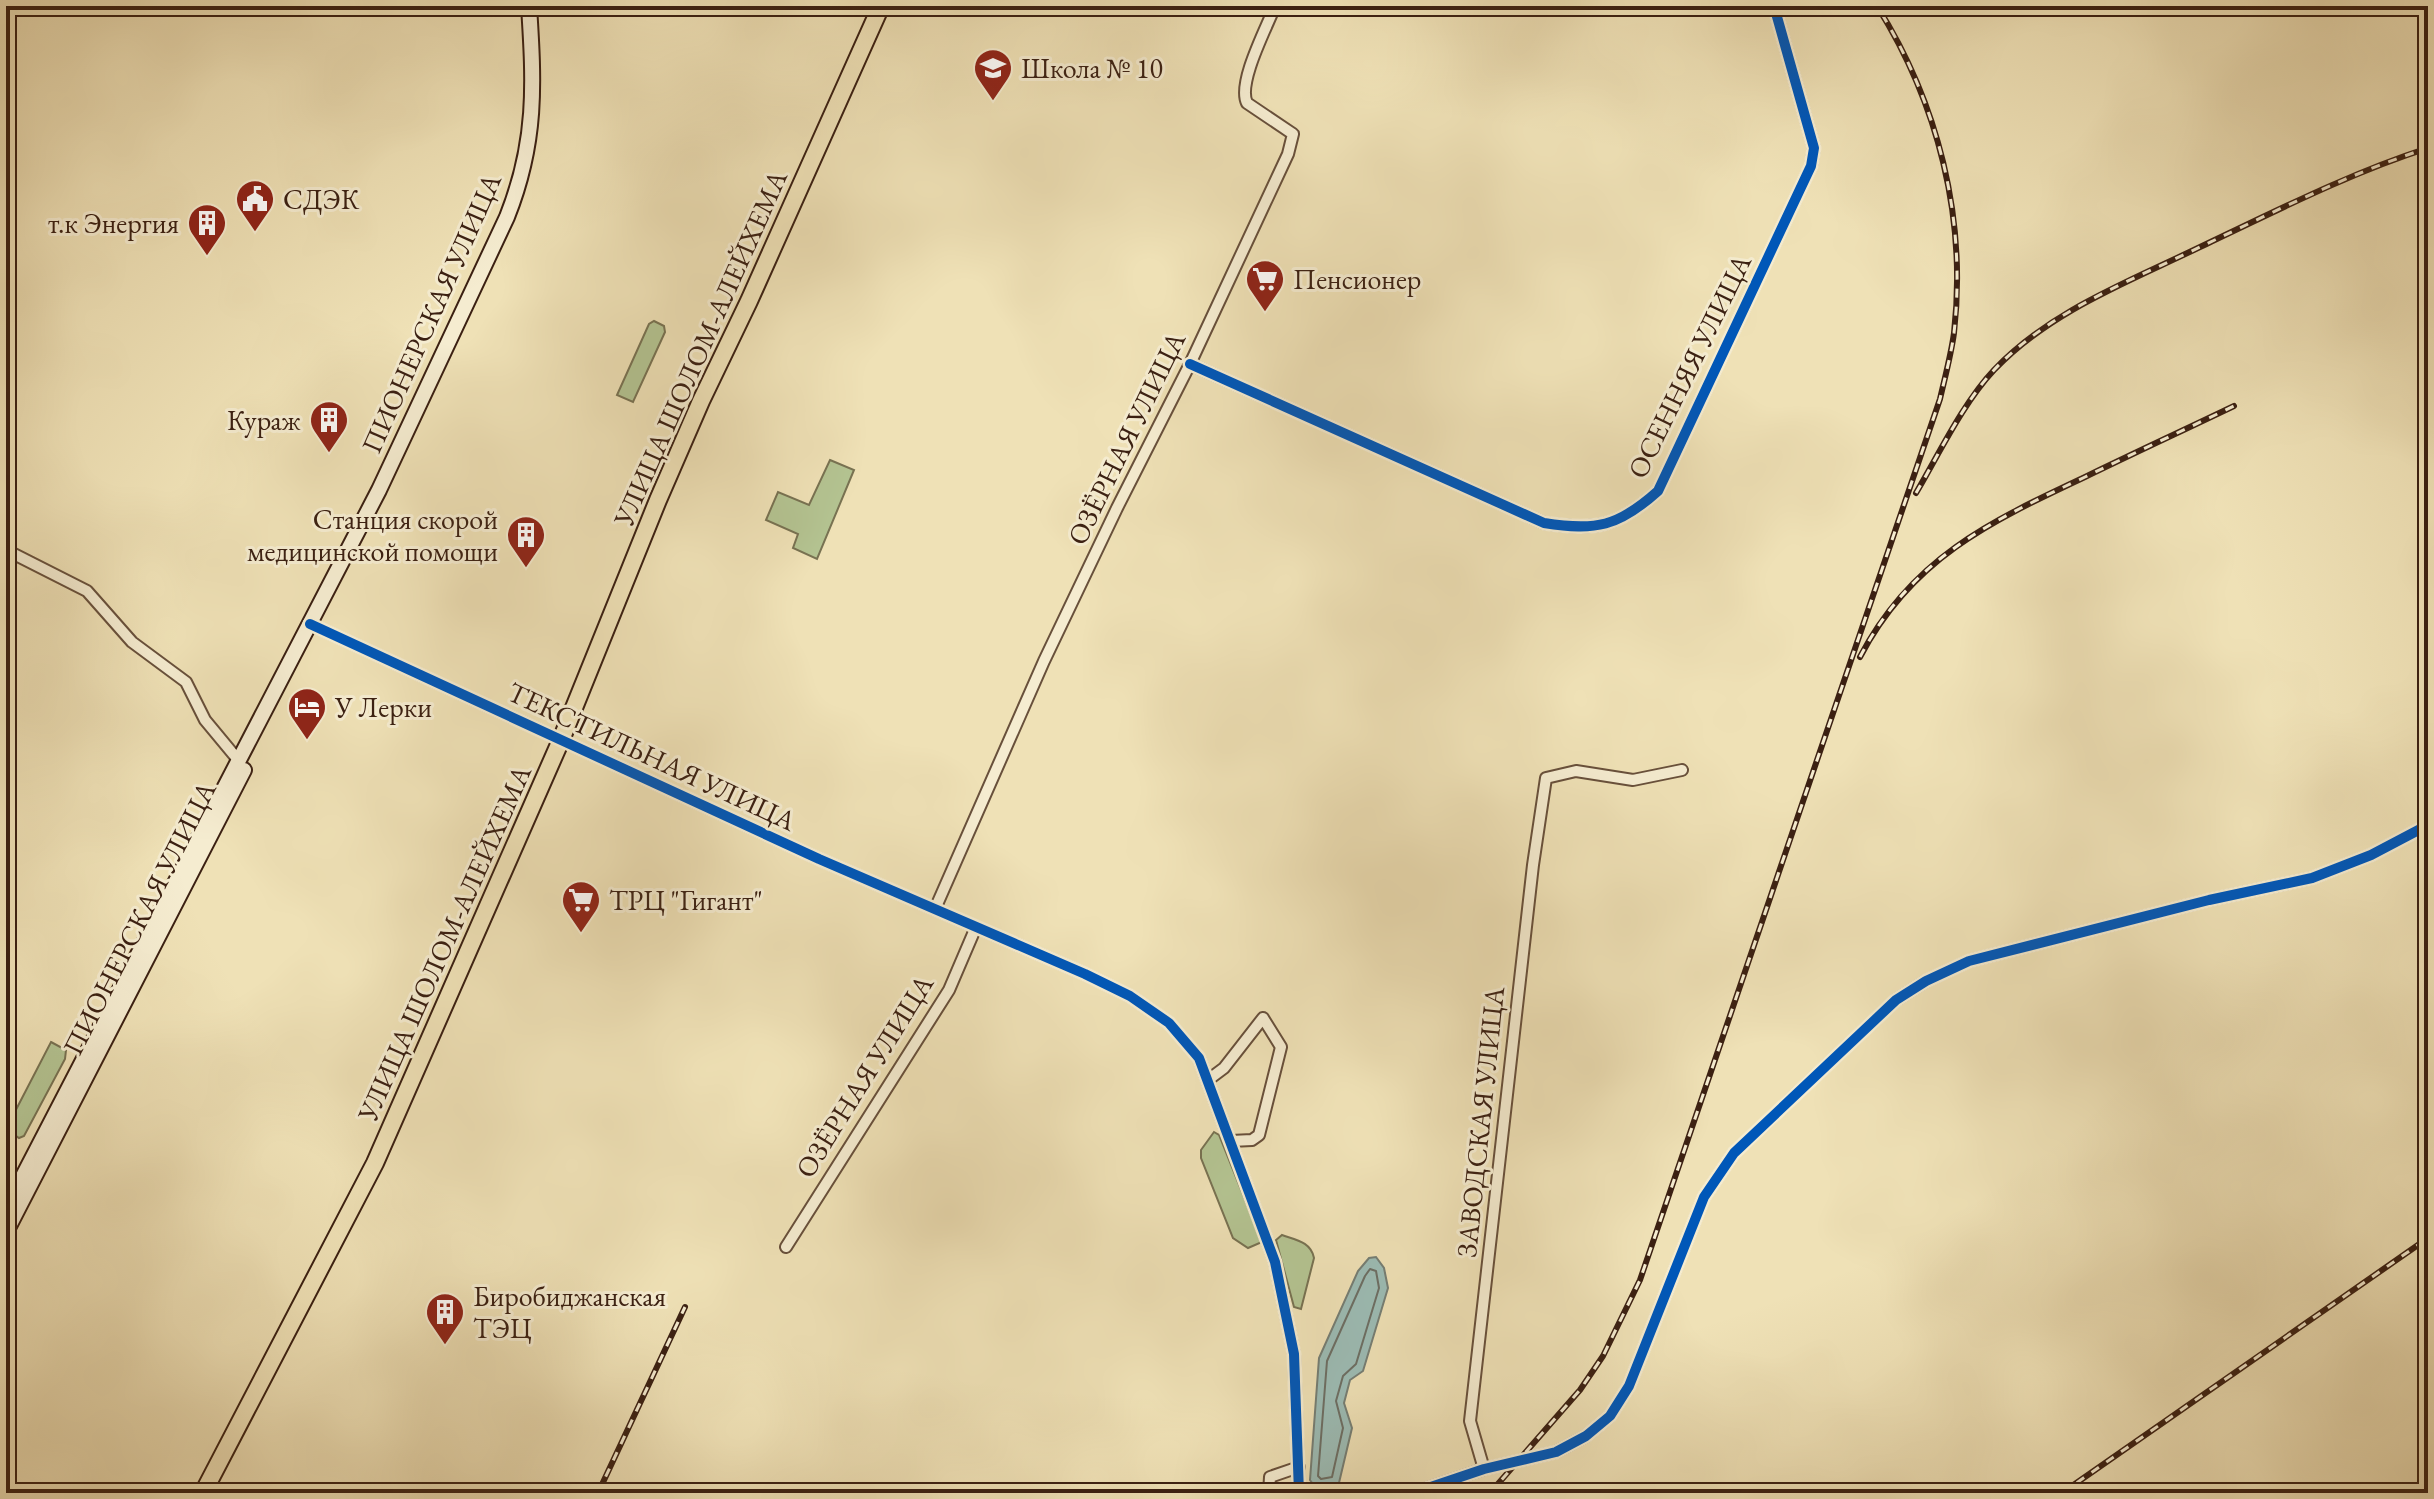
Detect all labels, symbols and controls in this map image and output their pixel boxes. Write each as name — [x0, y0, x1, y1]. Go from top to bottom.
school or university icon: Школа № 10 — [972, 47, 1014, 102]
place label: Школа № 10 — [1021, 50, 1163, 86]
street label: УЛИЦА ШОЛОМ-АЛЕЙХЕМА — [605, 164, 795, 533]
street label: ПИОНЕРСКАЯ УЛИЦА — [353, 167, 509, 459]
public building icon: СДЭК — [234, 178, 276, 233]
place label: СДЭК — [283, 181, 360, 217]
building icon: т.к Энергия — [186, 202, 228, 257]
place label: т.к Энергия — [48, 205, 179, 241]
street label: ОСЕННЯЯ УЛИЦА — [1619, 247, 1759, 484]
supermarket icon: Пенсионер — [1244, 258, 1286, 313]
place label: Пенсионер — [1293, 261, 1421, 297]
street label: ОЗЁРНАЯ УЛИЦА — [1059, 325, 1193, 550]
building icon: Кураж — [308, 399, 350, 454]
place label: Кураж — [227, 402, 301, 438]
place label: Станция скорой медицинской помощи — [247, 501, 498, 569]
building icon: Станция скорой медицинской помощи — [505, 514, 547, 569]
street label: ТЕКСТИЛЬНАЯ УЛИЦА — [502, 673, 802, 839]
hotel icon: У Лерки — [286, 686, 328, 741]
place label: У Лерки — [334, 689, 432, 725]
street label: УЛИЦА ШОЛОМ-АЛЕЙХЕМА — [349, 759, 539, 1128]
street label: ПИОНЕРСКАЯ УЛИЦА — [54, 775, 224, 1061]
supermarket icon: ТРЦ "Гигант" — [560, 879, 602, 934]
place label: ТРЦ "Гигант" — [609, 882, 763, 918]
street label: ОЗЁРНАЯ УЛИЦА — [787, 967, 941, 1184]
street label: ЗАВОДСКАЯ УЛИЦА — [1448, 984, 1512, 1259]
place label: Биробиджанская ТЭЦ — [473, 1278, 666, 1346]
building icon: Биробиджанская ТЭЦ — [424, 1291, 466, 1346]

